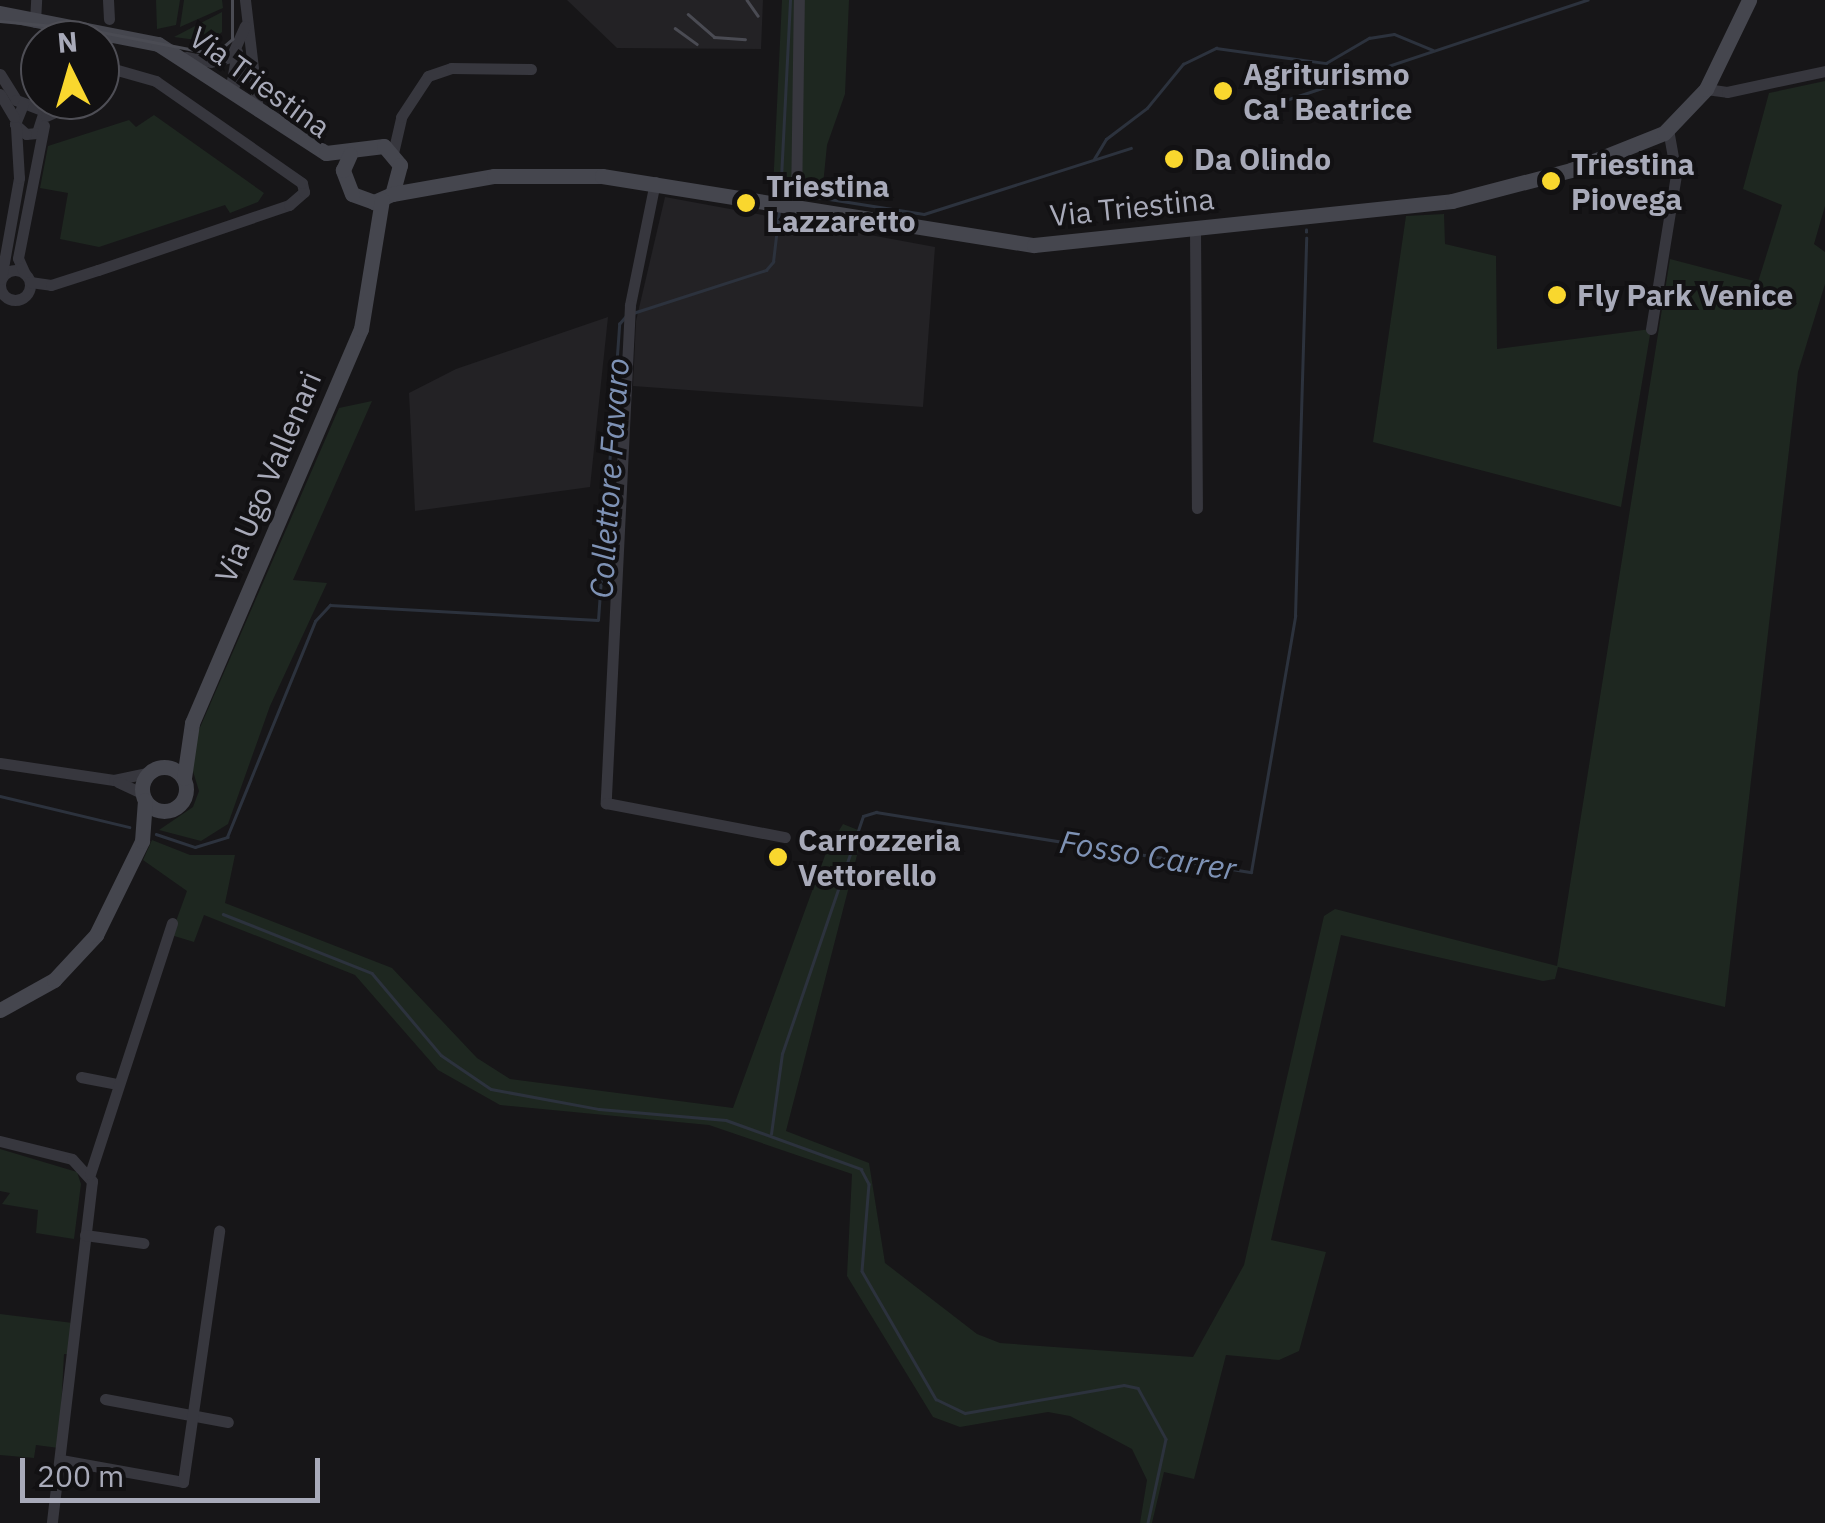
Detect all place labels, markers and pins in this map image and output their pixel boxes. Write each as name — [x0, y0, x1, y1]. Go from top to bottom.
place label: Agriturismo Ca' Beatrice — [1243, 56, 1412, 126]
marker: Agriturismo Ca' Beatrice — [1212, 80, 1234, 102]
place label: Da Olindo — [1194, 141, 1331, 177]
place label: Triestina Piovega — [1571, 146, 1695, 216]
marker: Da Olindo — [1163, 148, 1185, 170]
place label: Triestina Lazzaretto — [766, 168, 916, 238]
marker: Triestina Piovega — [1540, 170, 1562, 192]
marker: Triestina Lazzaretto — [735, 192, 757, 214]
place label: Fly Park Venice — [1577, 277, 1793, 313]
marker: Fly Park Venice — [1546, 284, 1568, 306]
place label: Carrozzeria Vettorello — [798, 822, 961, 892]
marker: Carrozzeria Vettorello — [767, 846, 789, 868]

